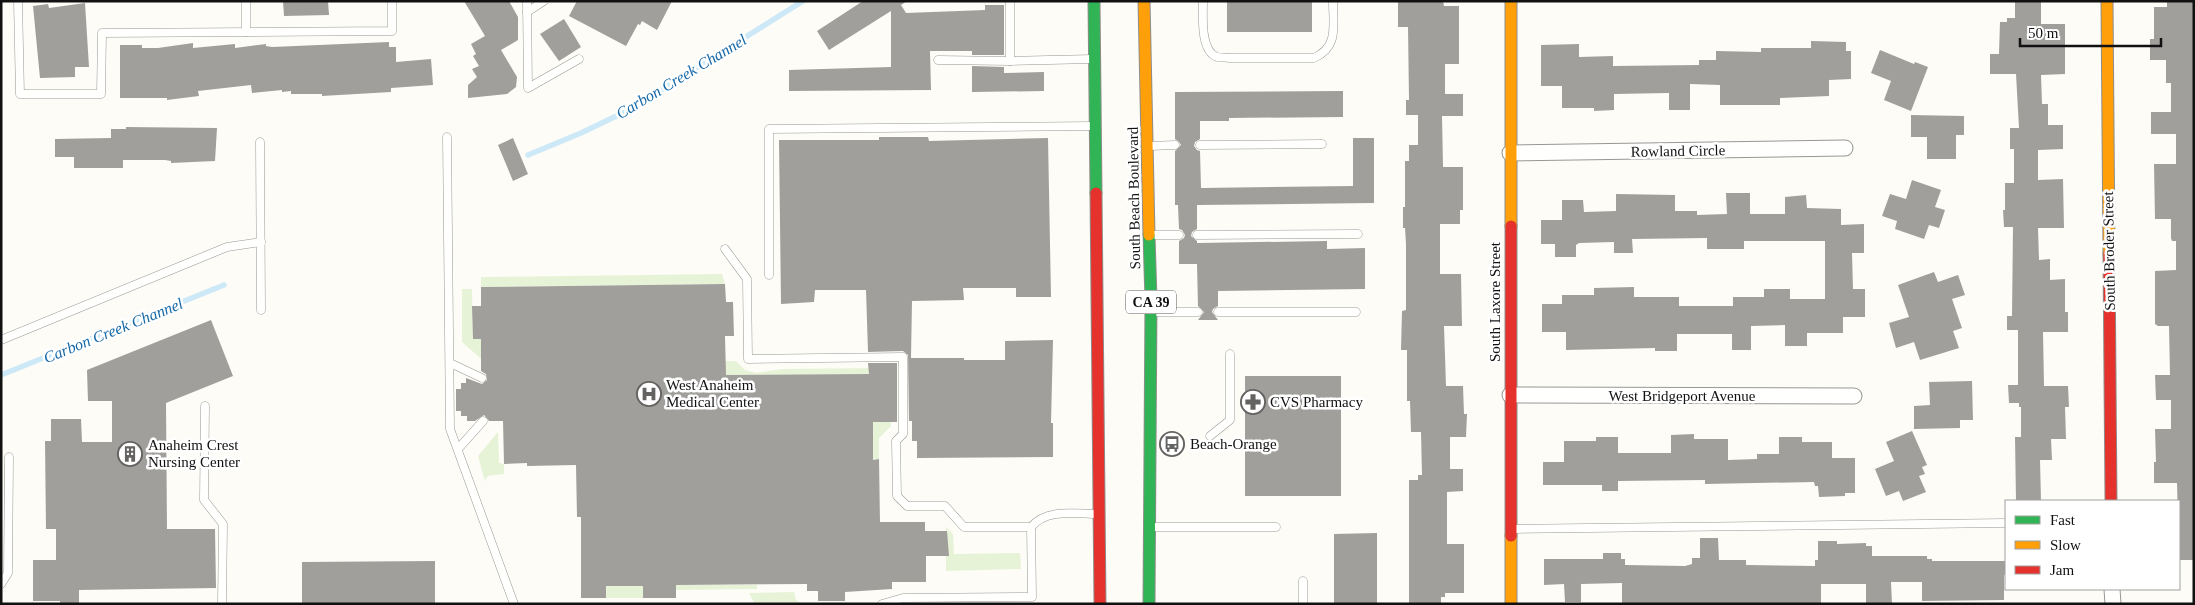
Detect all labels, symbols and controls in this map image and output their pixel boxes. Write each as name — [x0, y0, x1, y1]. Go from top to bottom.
scale bar — [2020, 15, 2161, 47]
text: 50 m — [2028, 25, 2059, 41]
water label: Carbon Creek Channel — [613, 31, 750, 122]
street label: South Beach Boulevard — [1125, 126, 1143, 269]
street label: Rowland Circle — [1631, 142, 1726, 160]
street label: South Broder Street — [2100, 190, 2118, 311]
street label: South Laxore Street — [1487, 241, 1503, 362]
road number: CA 39 — [1126, 290, 1176, 314]
water label: Carbon Creek Channel — [41, 295, 186, 366]
place label: West Anaheim Medical Center — [666, 377, 759, 410]
hospital icon: West Anaheim Medical Center — [636, 381, 662, 407]
street label: West Bridgeport Avenue — [1609, 388, 1756, 404]
pharmacy icon: CVS Pharmacy — [1240, 389, 1266, 415]
place label: CVS Pharmacy — [1270, 394, 1363, 410]
bus stop icon: Beach-Orange — [1159, 431, 1185, 457]
place label: Beach-Orange — [1190, 436, 1277, 452]
place label: Anaheim Crest Nursing Center — [148, 437, 240, 470]
building icon: Anaheim Crest Nursing Center — [117, 441, 143, 467]
legend — [2005, 500, 2180, 590]
text: Fast — [2050, 512, 2076, 528]
text: Slow — [2050, 537, 2081, 553]
text: Jam — [2050, 562, 2074, 578]

